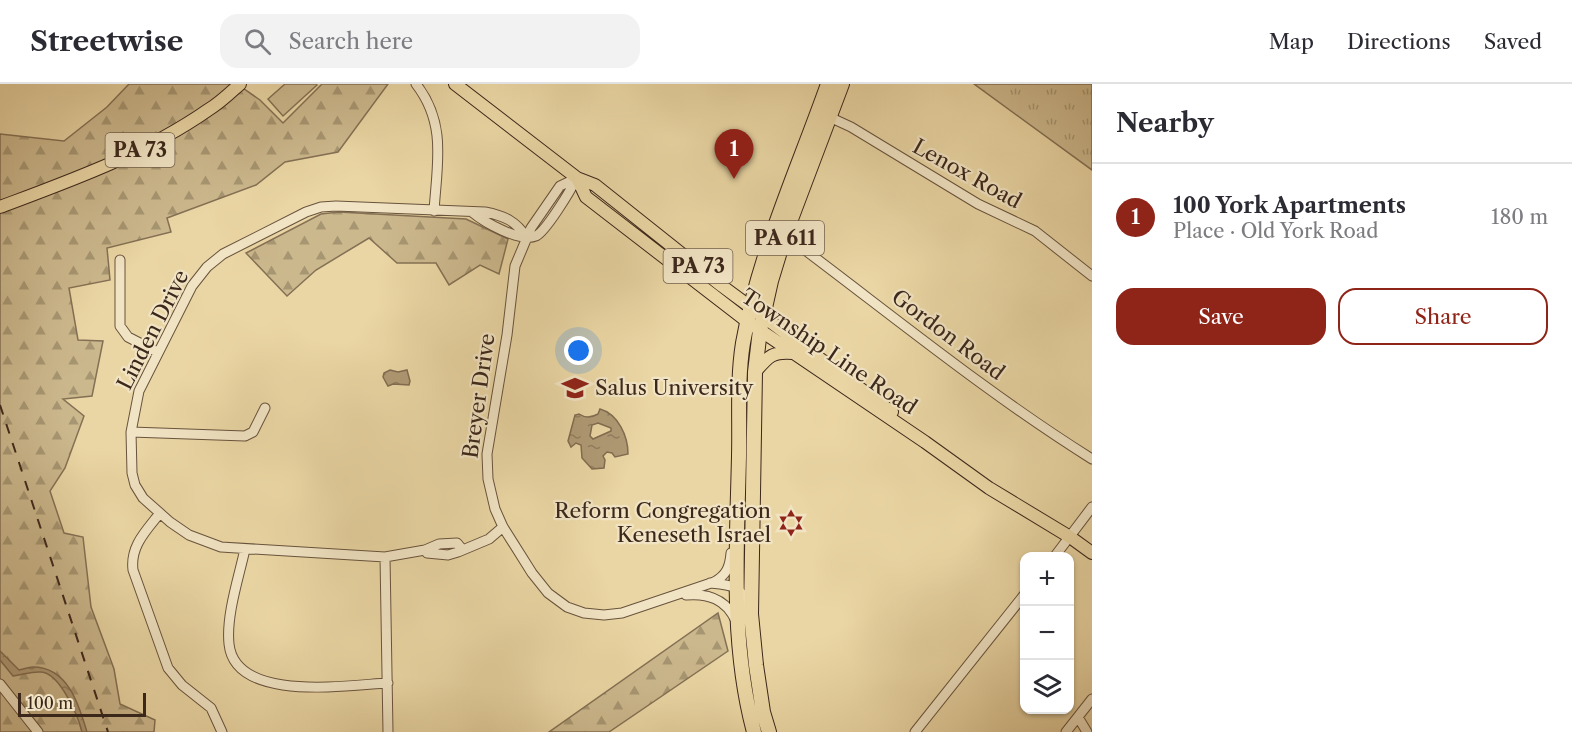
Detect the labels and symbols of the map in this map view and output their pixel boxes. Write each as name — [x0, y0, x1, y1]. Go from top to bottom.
pin: 1 — [714, 130, 754, 179]
road number: PA 73 — [106, 133, 174, 167]
street label: Lenox Road — [909, 133, 1026, 214]
road number: PA 611 — [746, 221, 824, 255]
road number: PA 73 — [664, 249, 732, 283]
street label: Linden Drive — [112, 266, 193, 394]
street label: Township Line Road — [737, 284, 922, 420]
street label: Gordon Road — [887, 284, 1010, 385]
street label: Breyer Drive — [457, 332, 500, 460]
your location — [564, 336, 593, 365]
school or university icon: Salus University — [560, 373, 590, 403]
place label: Salus University — [595, 375, 754, 400]
place label: Reform Congregation Keneseth Israel — [554, 498, 771, 547]
synagogue icon: Reform Congregation Keneseth Israel — [776, 508, 806, 538]
scale bar — [18, 690, 146, 718]

